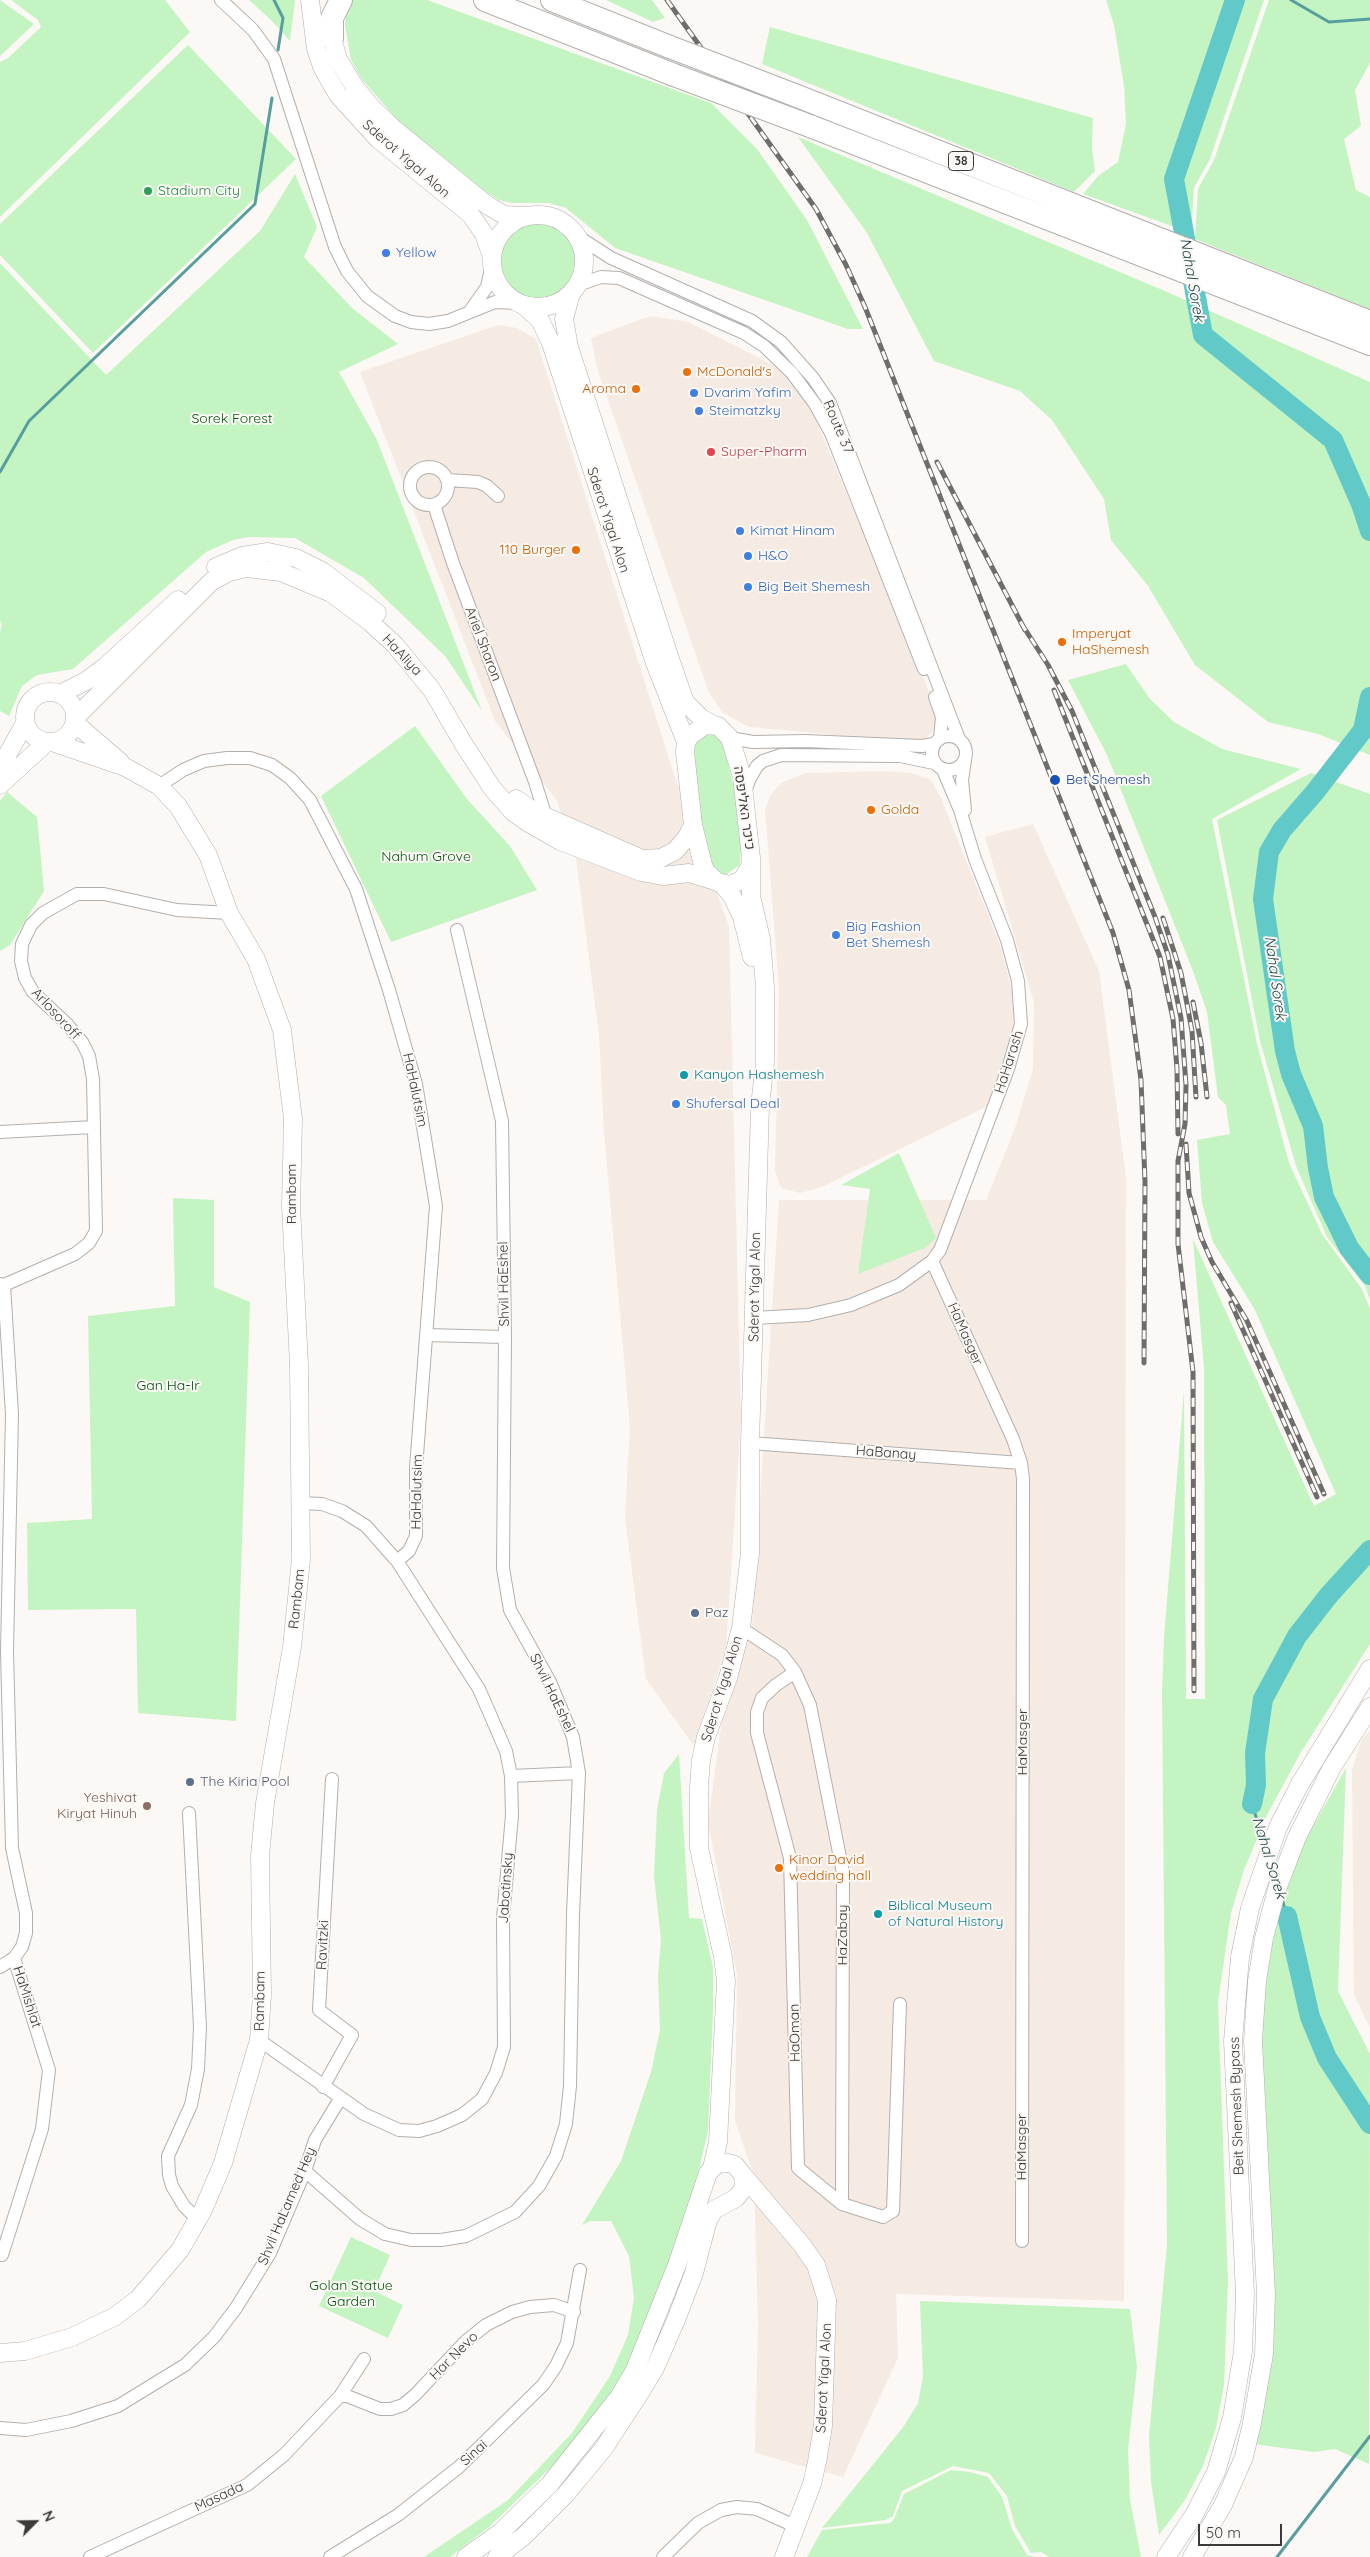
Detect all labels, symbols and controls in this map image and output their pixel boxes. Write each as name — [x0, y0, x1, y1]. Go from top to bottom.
street label: Sderot Yigal Alon — [359, 117, 453, 201]
road number: 38 — [948, 152, 974, 170]
place label: Stadium City — [158, 183, 240, 199]
marker: Stadium City — [142, 185, 154, 197]
water label: Nahal Sorek — [1176, 237, 1208, 323]
place label: Yellow — [396, 245, 436, 261]
marker: Yellow — [380, 247, 392, 259]
place label: McDonald's — [697, 364, 772, 380]
marker: McDonald's — [681, 366, 693, 378]
place label: Aroma — [582, 381, 626, 397]
marker: Aroma — [630, 383, 642, 395]
place label: Dvarim Yafim — [704, 385, 792, 401]
marker: Dvarim Yafim — [688, 387, 700, 399]
street label: Route 37 — [819, 398, 857, 456]
place label: Steimatzky — [709, 403, 781, 419]
marker: Steimatzky — [693, 405, 705, 417]
park label: Sorek Forest — [191, 411, 273, 427]
place label: Super-Pharm — [721, 444, 807, 460]
marker: Super-Pharm — [705, 446, 717, 458]
street label: Sderot Yigal Alon — [583, 465, 633, 575]
place label: Kimat Hinam — [750, 523, 835, 539]
marker: Kimat Hinam — [734, 525, 746, 537]
place label: 110 Burger — [499, 542, 566, 558]
marker: 110 Burger — [570, 544, 582, 556]
place label: H&O — [758, 548, 788, 564]
marker: H&O — [742, 550, 754, 562]
place label: Big Beit Shemesh — [758, 579, 870, 595]
marker: Big Beit Shemesh — [742, 581, 754, 593]
street label: Ariel Sharon — [461, 604, 505, 684]
place label: Imperyat HaShemesh — [1072, 626, 1149, 658]
street label: HaAliya — [379, 631, 425, 679]
marker: Imperyat HaShemesh — [1056, 636, 1068, 648]
street label: כיכר האליפסה — [730, 765, 758, 851]
place label: Bet Shemesh — [1066, 772, 1151, 788]
marker: Bet Shemesh — [1048, 773, 1062, 787]
place label: Golda — [881, 802, 919, 818]
marker: Golda — [865, 804, 877, 816]
park label: Nahum Grove — [381, 849, 471, 865]
place label: Big Fashion Bet Shemesh — [846, 919, 931, 952]
marker: Big Fashion Bet Shemesh — [830, 929, 842, 941]
water label: Nahal Sorek — [1260, 935, 1290, 1021]
street label: Arlosoroff — [28, 985, 84, 1043]
street label: HaHarash — [991, 1028, 1027, 1096]
street label: HaHalutsim — [399, 1051, 431, 1129]
place label: Kanyon Hashemesh — [694, 1067, 824, 1083]
marker: Kanyon Hashemesh — [678, 1069, 690, 1081]
place label: Shufersal Deal — [686, 1096, 780, 1112]
marker: Shufersal Deal — [670, 1098, 682, 1110]
street label: Rambam — [284, 1164, 300, 1224]
street label: Sderot Yigal Alon — [746, 1232, 764, 1342]
street label: Shvil HaEshel — [495, 1241, 513, 1327]
street label: HaMasger — [944, 1300, 986, 1368]
park label: Gan Ha-Ir — [136, 1378, 200, 1394]
street label: HaBanay — [855, 1443, 917, 1463]
street label: HaHalutsim — [408, 1454, 426, 1530]
street label: Rambam — [285, 1568, 309, 1630]
place label: Paz — [705, 1605, 728, 1621]
marker: Paz — [689, 1607, 701, 1619]
street label: Sderot Yigal Alon — [698, 1634, 746, 1744]
street label: Shvil HaEshel — [526, 1651, 578, 1735]
street label: HaMasger — [1015, 1709, 1031, 1775]
place label: The Kiria Pool — [200, 1774, 290, 1790]
marker: The Kiria Pool — [184, 1776, 196, 1788]
place label: Yeshivat Kiryat Hinuh — [57, 1790, 137, 1822]
marker: Yeshivat Kiryat Hinuh — [141, 1800, 153, 1812]
water label: Nahal Sorek — [1248, 1815, 1290, 1901]
street label: Jabotinsky — [495, 1852, 517, 1924]
place label: Kinor David wedding hall — [789, 1852, 871, 1884]
marker: Kinor David wedding hall — [773, 1862, 785, 1874]
place label: Biblical Museum of Natural History — [888, 1898, 1004, 1930]
street label: HaZabay — [835, 1905, 851, 1965]
marker: Biblical Museum of Natural History — [872, 1908, 884, 1920]
street label: Ravitzki — [313, 1920, 333, 1970]
street label: HaMishlat — [9, 1964, 45, 2030]
street label: Rambam — [251, 1971, 269, 2031]
street label: HaOman — [786, 2004, 804, 2062]
street label: Beit Shemesh Bypass — [1226, 2037, 1248, 2175]
street label: HaMasger — [1014, 2114, 1030, 2180]
street label: Shvil HaLamed Hey — [255, 2144, 319, 2268]
park label: Golan Statue Garden — [309, 2278, 393, 2310]
street label: Sderot Yigal Alon — [813, 2323, 835, 2433]
street label: Har Nevo — [426, 2328, 482, 2384]
street label: Sinai — [457, 2437, 491, 2469]
street label: Masada — [192, 2478, 246, 2516]
north arrow — [10, 2497, 60, 2547]
text: N — [39, 2508, 59, 2524]
scale bar — [1200, 2514, 1284, 2546]
text: 50 m — [1206, 2523, 1241, 2542]

